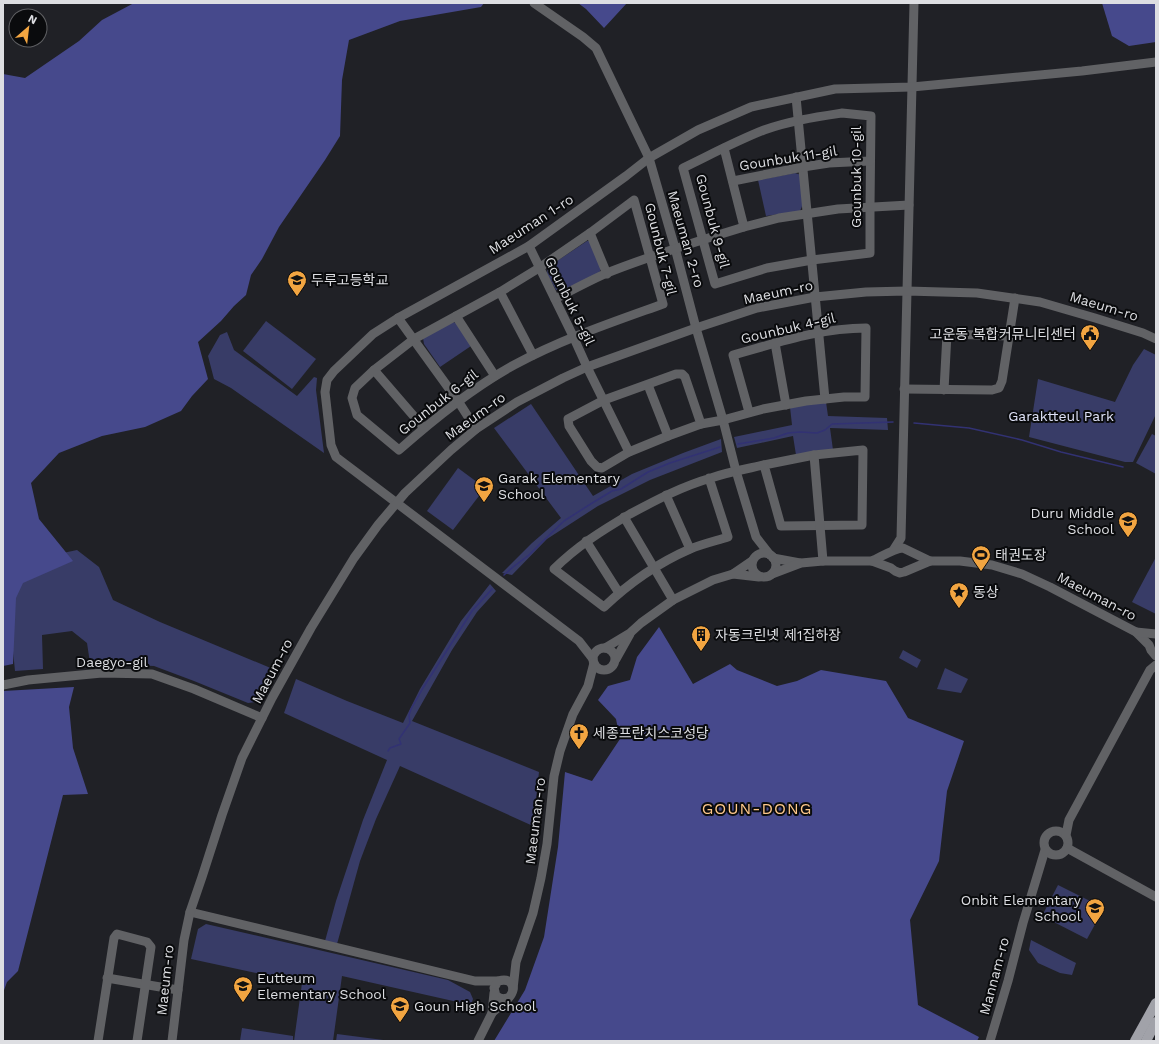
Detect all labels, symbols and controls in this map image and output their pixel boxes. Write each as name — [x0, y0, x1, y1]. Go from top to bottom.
north arrow — [8, 8, 48, 48]
text: N — [26, 12, 39, 27]
street label: Gounbuk 10-gil — [848, 125, 864, 228]
street label: Gounbuk 11-gil — [738, 142, 839, 174]
street label: Gounbuk 9-gil — [693, 172, 733, 271]
street label: Maeuman 2-ro — [665, 189, 707, 289]
street label: Maeuman 1-ro — [486, 191, 576, 257]
street label: Gounbuk 7-gil — [642, 201, 680, 298]
street label: Gounbuk 5-gil — [542, 254, 599, 348]
school or university icon: 두루고등학교 — [286, 269, 308, 297]
place label: 두루고등학교 — [311, 272, 388, 288]
street label: Maeum-ro — [742, 277, 814, 307]
street label: Maeum-ro — [1068, 288, 1140, 324]
street label: Gounbuk 4-gil — [739, 309, 838, 347]
public building icon: 고운동 복합커뮤니티센터 — [1079, 323, 1101, 351]
place label: 고운동 복합커뮤니티센터 — [930, 326, 1076, 342]
street label: Gounbuk 6-gil — [395, 365, 482, 438]
street label: Maeum-ro — [442, 389, 508, 443]
park label: Garaktteul Park — [1008, 408, 1114, 424]
place label: Garak Elementary School — [498, 470, 621, 502]
school or university icon: Garak Elementary School — [473, 475, 495, 503]
place label: Duru Middle School — [1031, 505, 1115, 537]
school or university icon: Duru Middle School — [1117, 510, 1139, 538]
sports icon: 태권도장 — [970, 544, 992, 572]
place label: 태권도장 — [995, 547, 1047, 563]
street label: Maeuman-ro — [1055, 568, 1139, 624]
place icon: 동상 — [948, 581, 970, 609]
place label: 동상 — [973, 584, 999, 600]
building icon: 자동크린넷 제1집하장 — [690, 624, 712, 652]
place label: 자동크린넷 제1집하장 — [715, 627, 841, 643]
street label: Maeum-ro — [248, 636, 296, 706]
street label: Daegyo-gil — [76, 654, 149, 670]
church icon: 세종프란치스코성당 — [568, 722, 590, 750]
place label: 세종프란치스코성당 — [593, 725, 709, 741]
street label: Maeuman-ro — [522, 777, 548, 865]
district label: GOUN-DONG — [702, 799, 812, 818]
place label: Onbit Elementary School — [961, 892, 1082, 924]
school or university icon: Onbit Elementary School — [1084, 897, 1106, 925]
street label: Mannam-ro — [976, 936, 1012, 1016]
street label: Maeum-ro — [153, 944, 177, 1016]
place label: Eutteum Elementary School — [257, 970, 387, 1002]
school or university icon: Eutteum Elementary School — [232, 975, 254, 1003]
school or university icon: Goun High School — [389, 995, 411, 1023]
place label: Goun High School — [414, 998, 537, 1014]

